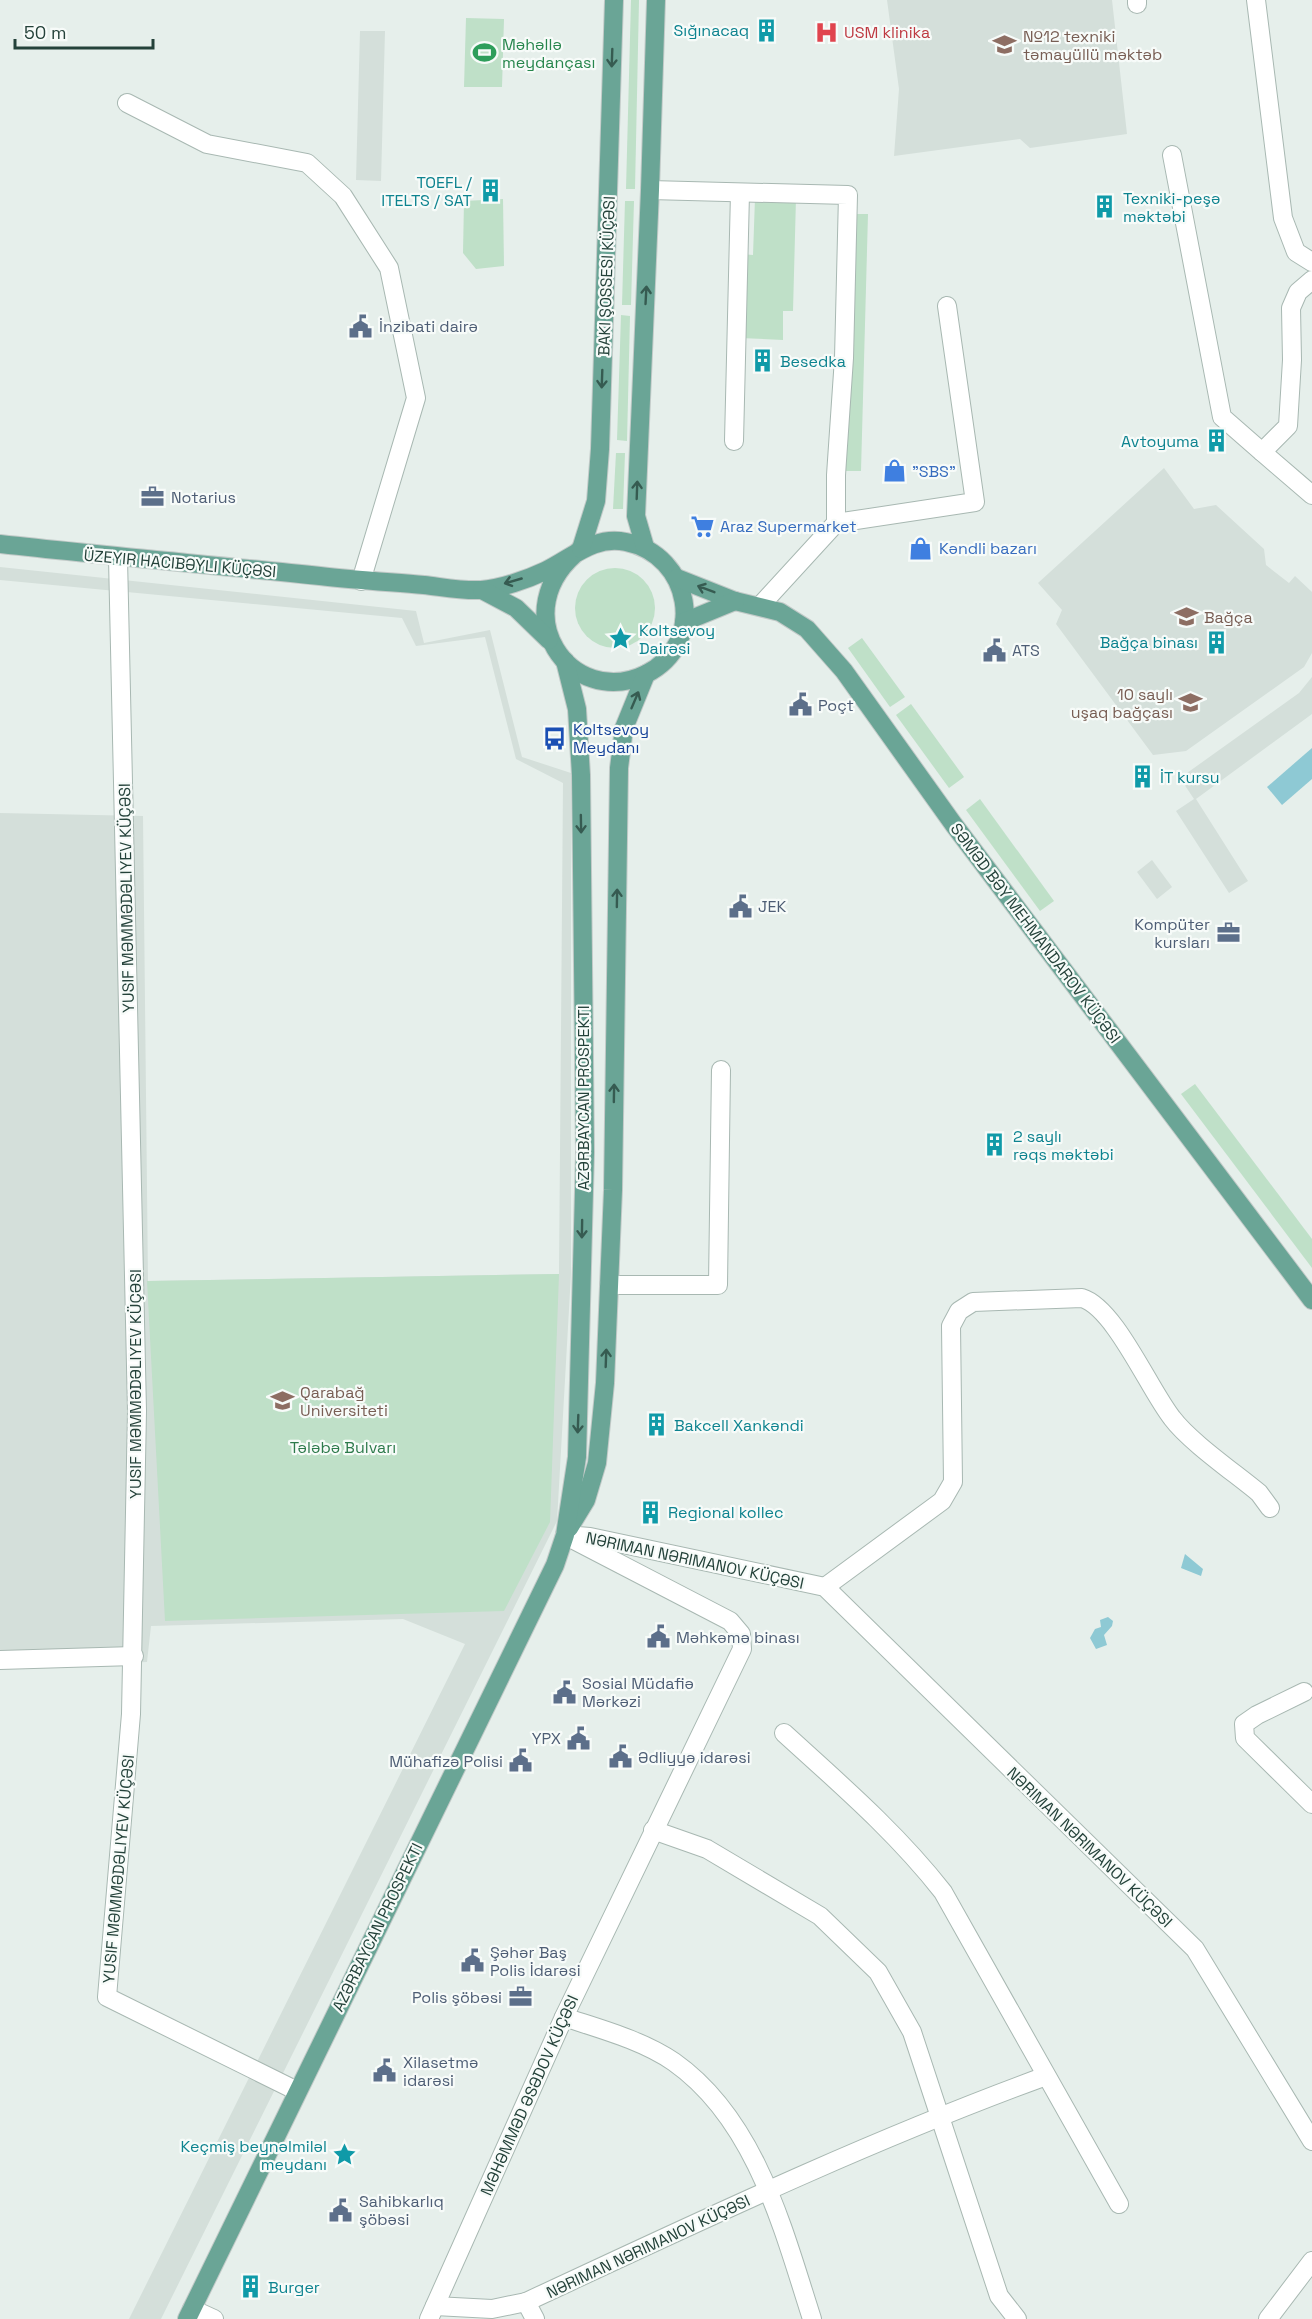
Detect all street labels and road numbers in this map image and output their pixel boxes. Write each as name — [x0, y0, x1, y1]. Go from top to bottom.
street label: BAKI ŞOSSESI KÜÇƏSI — [593, 196, 620, 356]
street label: ÜZEYIR HACIBƏYLI KÜÇƏSI — [83, 545, 277, 582]
street label: YUSIF MƏMMƏDƏLIYEV KÜÇƏSI — [114, 783, 139, 1013]
street label: SƏMƏD BƏY MEHMANDAROV KÜÇƏSI — [946, 819, 1125, 1048]
street label: AZƏRBAYCAN PROSPEKTI — [573, 1005, 594, 1191]
street label: YUSIF MƏMMƏDƏLIYEV KÜÇƏSI — [125, 1269, 146, 1499]
street label: NƏRIMAN NƏRIMANOV KÜÇƏSI — [584, 1527, 806, 1594]
street label: YUSIF MƏMMƏDƏLIYEV KÜÇƏSI — [98, 1754, 139, 1984]
street label: NƏRIMAN NƏRIMANOV KÜÇƏSI — [1002, 1763, 1177, 1932]
street label: AZƏRBAYCAN PROSPEKTI — [327, 1839, 427, 2015]
street label: MƏHƏMMƏD ƏSƏDOV KÜÇƏSI — [476, 1992, 583, 2199]
street label: NƏRIMAN NƏRIMANOV KÜÇƏSI — [543, 2190, 753, 2303]

